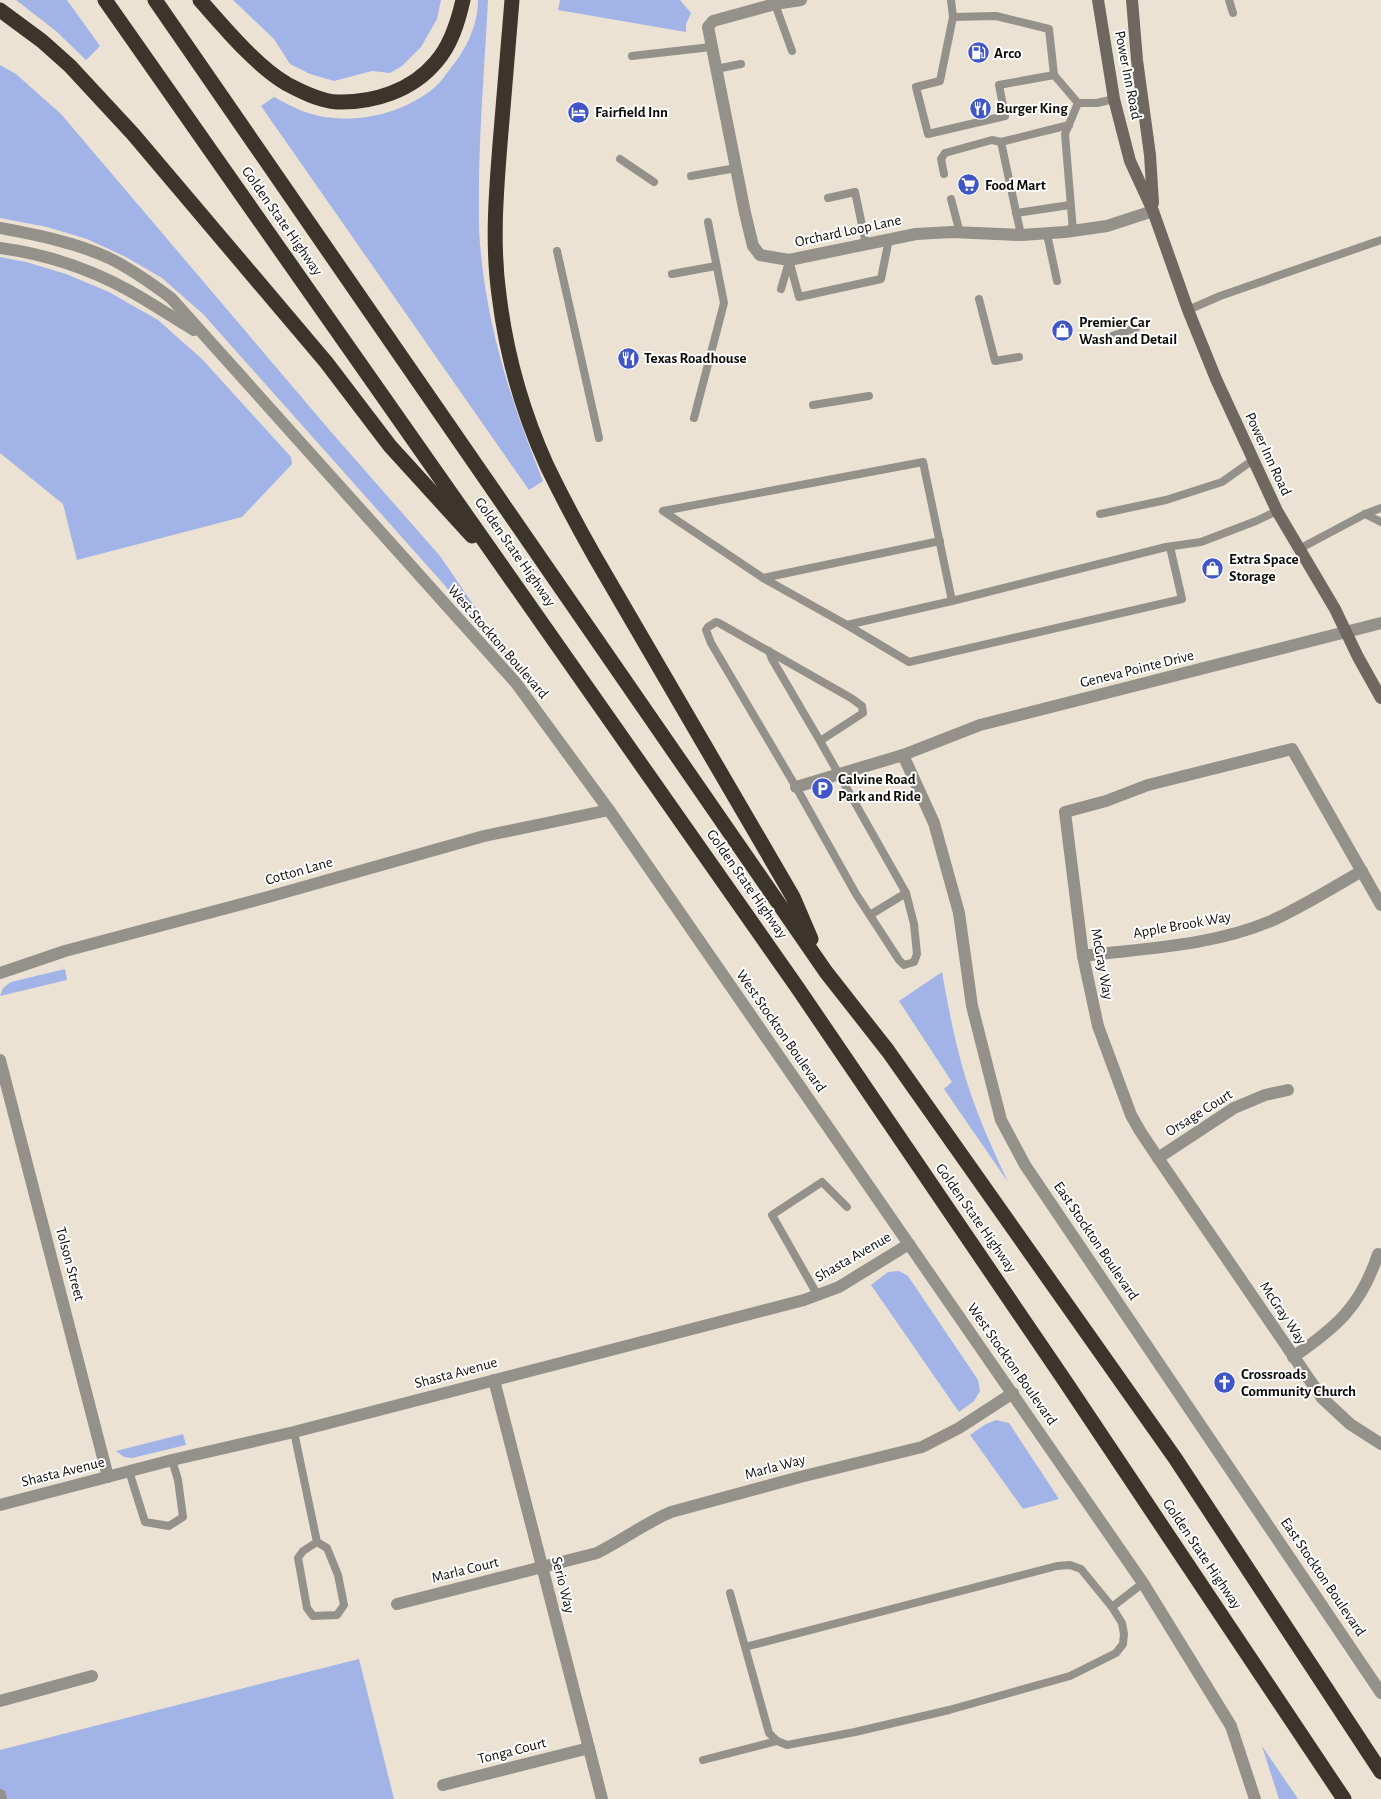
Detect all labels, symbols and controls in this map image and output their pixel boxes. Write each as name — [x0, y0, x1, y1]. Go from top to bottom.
street label: Power Inn Road — [1112, 29, 1144, 121]
fuel station icon: Arco — [966, 41, 990, 65]
place label: Arco — [994, 46, 1021, 61]
restaurant icon: Burger King — [968, 96, 992, 120]
hotel icon: Fairfield Inn — [567, 100, 591, 124]
place label: Burger King — [996, 101, 1068, 116]
place label: Fairfield Inn — [595, 105, 668, 120]
street label: Golden State Highway — [239, 164, 326, 279]
supermarket icon: Food Mart — [957, 173, 981, 197]
place label: Food Mart — [985, 178, 1046, 193]
street label: Orchard Loop Lane — [793, 212, 903, 250]
place label: Premier Car Wash and Detail — [1079, 315, 1177, 347]
shop icon: Premier Car Wash and Detail — [1051, 319, 1075, 343]
restaurant icon: Texas Roadhouse — [616, 346, 640, 370]
place label: Texas Roadhouse — [644, 351, 747, 366]
street label: Power Inn Road — [1242, 410, 1294, 498]
street label: Golden State Highway — [472, 495, 559, 610]
place label: Extra Space Storage — [1229, 552, 1298, 584]
shop icon: Extra Space Storage — [1201, 556, 1225, 580]
street label: West Stockton Boulevard — [445, 582, 551, 702]
street label: Geneva Pointe Drive — [1078, 648, 1196, 690]
place label: Calvine Road Park and Ride — [838, 772, 921, 804]
parking icon: Calvine Road Park and Ride — [810, 776, 834, 800]
street label: Golden State Highway — [704, 827, 791, 942]
street label: Cotton Lane — [264, 854, 334, 888]
street label: Apple Brook Way — [1132, 909, 1233, 941]
street label: McGray Way — [1088, 927, 1116, 1001]
street label: West Stockton Boulevard — [733, 967, 829, 1095]
street label: Orsage Court — [1163, 1087, 1235, 1139]
street label: Golden State Highway — [933, 1161, 1020, 1276]
street label: East Stockton Boulevard — [1051, 1179, 1141, 1303]
street label: Tolson Street — [53, 1225, 87, 1303]
street label: Shasta Avenue — [812, 1229, 894, 1285]
street label: McGray Way — [1257, 1279, 1310, 1348]
street label: West Stockton Boulevard — [964, 1300, 1060, 1428]
street label: Shasta Avenue — [413, 1355, 499, 1391]
place label: Crossroads Community Church — [1241, 1367, 1356, 1399]
church icon: Crossroads Community Church — [1213, 1371, 1237, 1395]
street label: Marla Way — [743, 1452, 808, 1482]
street label: Shasta Avenue — [20, 1454, 106, 1490]
street label: Golden State Highway — [1160, 1496, 1245, 1612]
street label: East Stockton Boulevard — [1278, 1515, 1368, 1639]
street label: Marla Court — [430, 1554, 500, 1586]
street label: Serio Way — [549, 1555, 577, 1615]
street label: Tonga Court — [476, 1735, 548, 1767]

